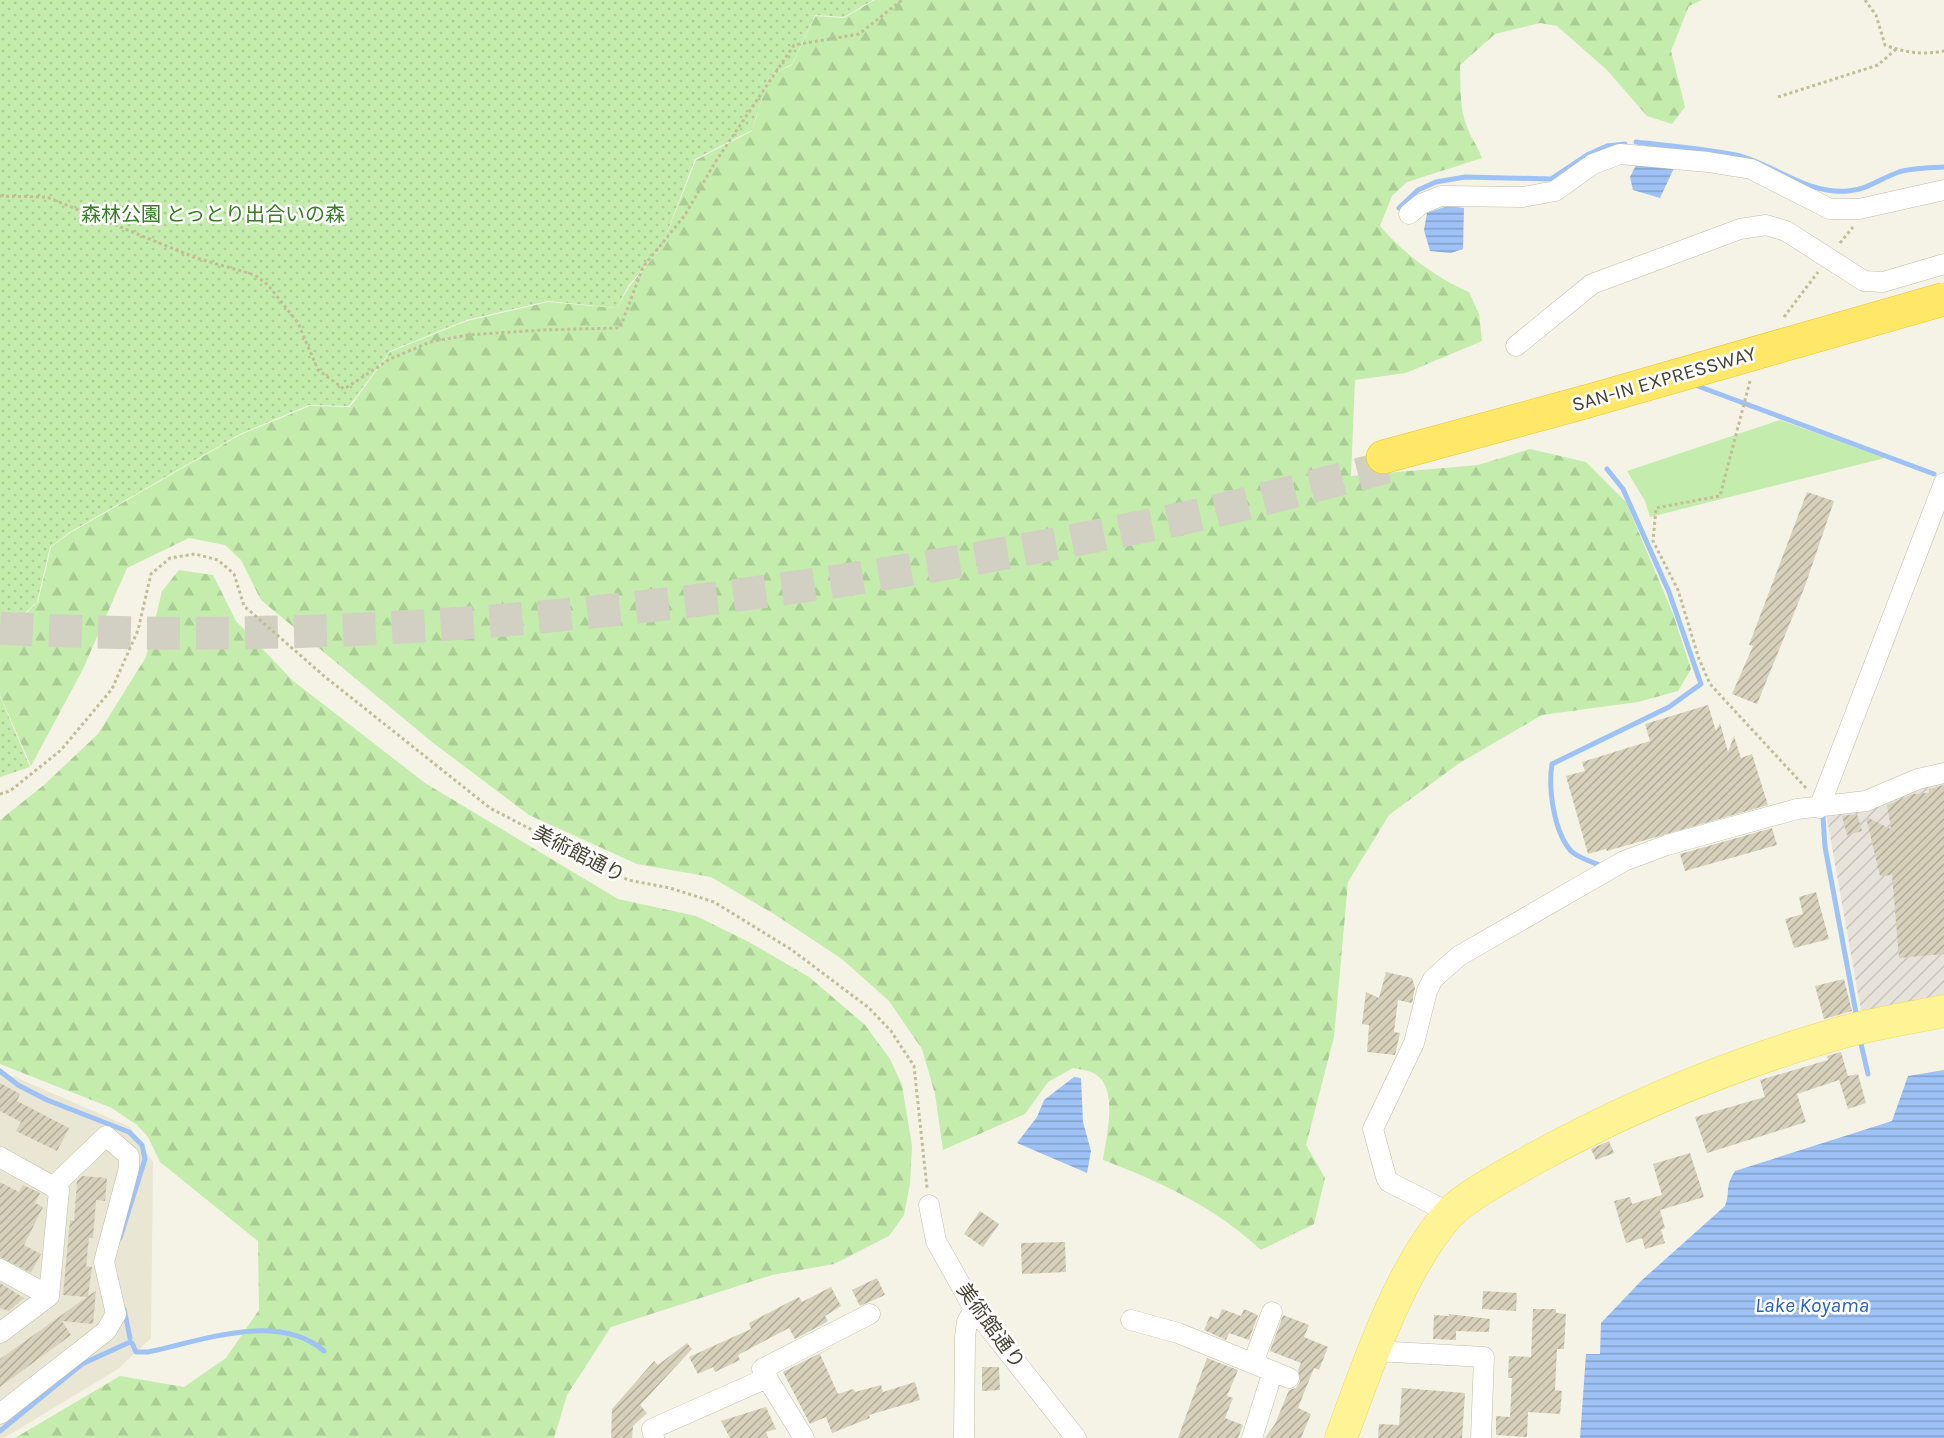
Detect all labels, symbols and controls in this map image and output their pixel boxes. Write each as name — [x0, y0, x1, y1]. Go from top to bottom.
park label: 森林公園 とっとり出合いの森 — [81, 203, 345, 226]
street label: SAN-IN EXPRESSWAY — [1569, 342, 1759, 416]
street label: 美術館通り — [529, 821, 629, 887]
street label: 美術館通り — [952, 1279, 1030, 1373]
water label: Lake Koyama — [1755, 1293, 1869, 1317]

